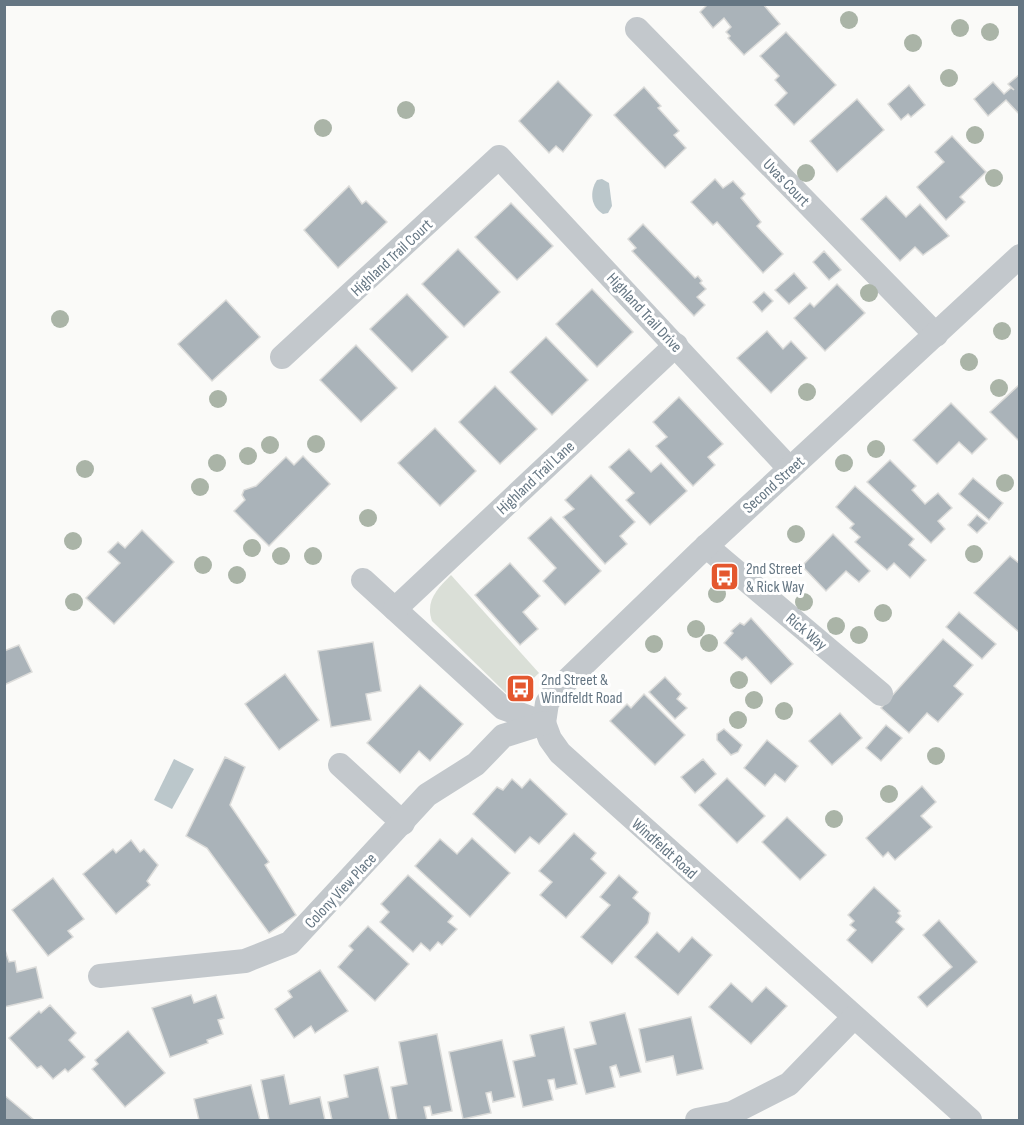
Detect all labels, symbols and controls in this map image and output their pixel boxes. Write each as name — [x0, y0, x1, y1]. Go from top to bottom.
street label: Uvas Court — [759, 155, 813, 211]
street label: Highland Trail Court — [347, 215, 437, 301]
street label: Highland Trail Drive — [602, 269, 686, 357]
street label: Highland Trail Lane — [493, 437, 579, 519]
street label: Second Street — [739, 453, 809, 518]
place label: 2nd Street & Rick Way — [746, 560, 804, 597]
bus stop icon: 2nd Street & Rick Way — [709, 561, 741, 593]
street label: Rick Way — [782, 610, 830, 655]
place label: 2nd Street & Windfeldt Road — [541, 671, 622, 708]
bus stop icon: 2nd Street & Windfeldt Road — [504, 672, 536, 704]
street label: Windfeldt Road — [627, 815, 701, 883]
street label: Colony View Place — [301, 849, 381, 933]

